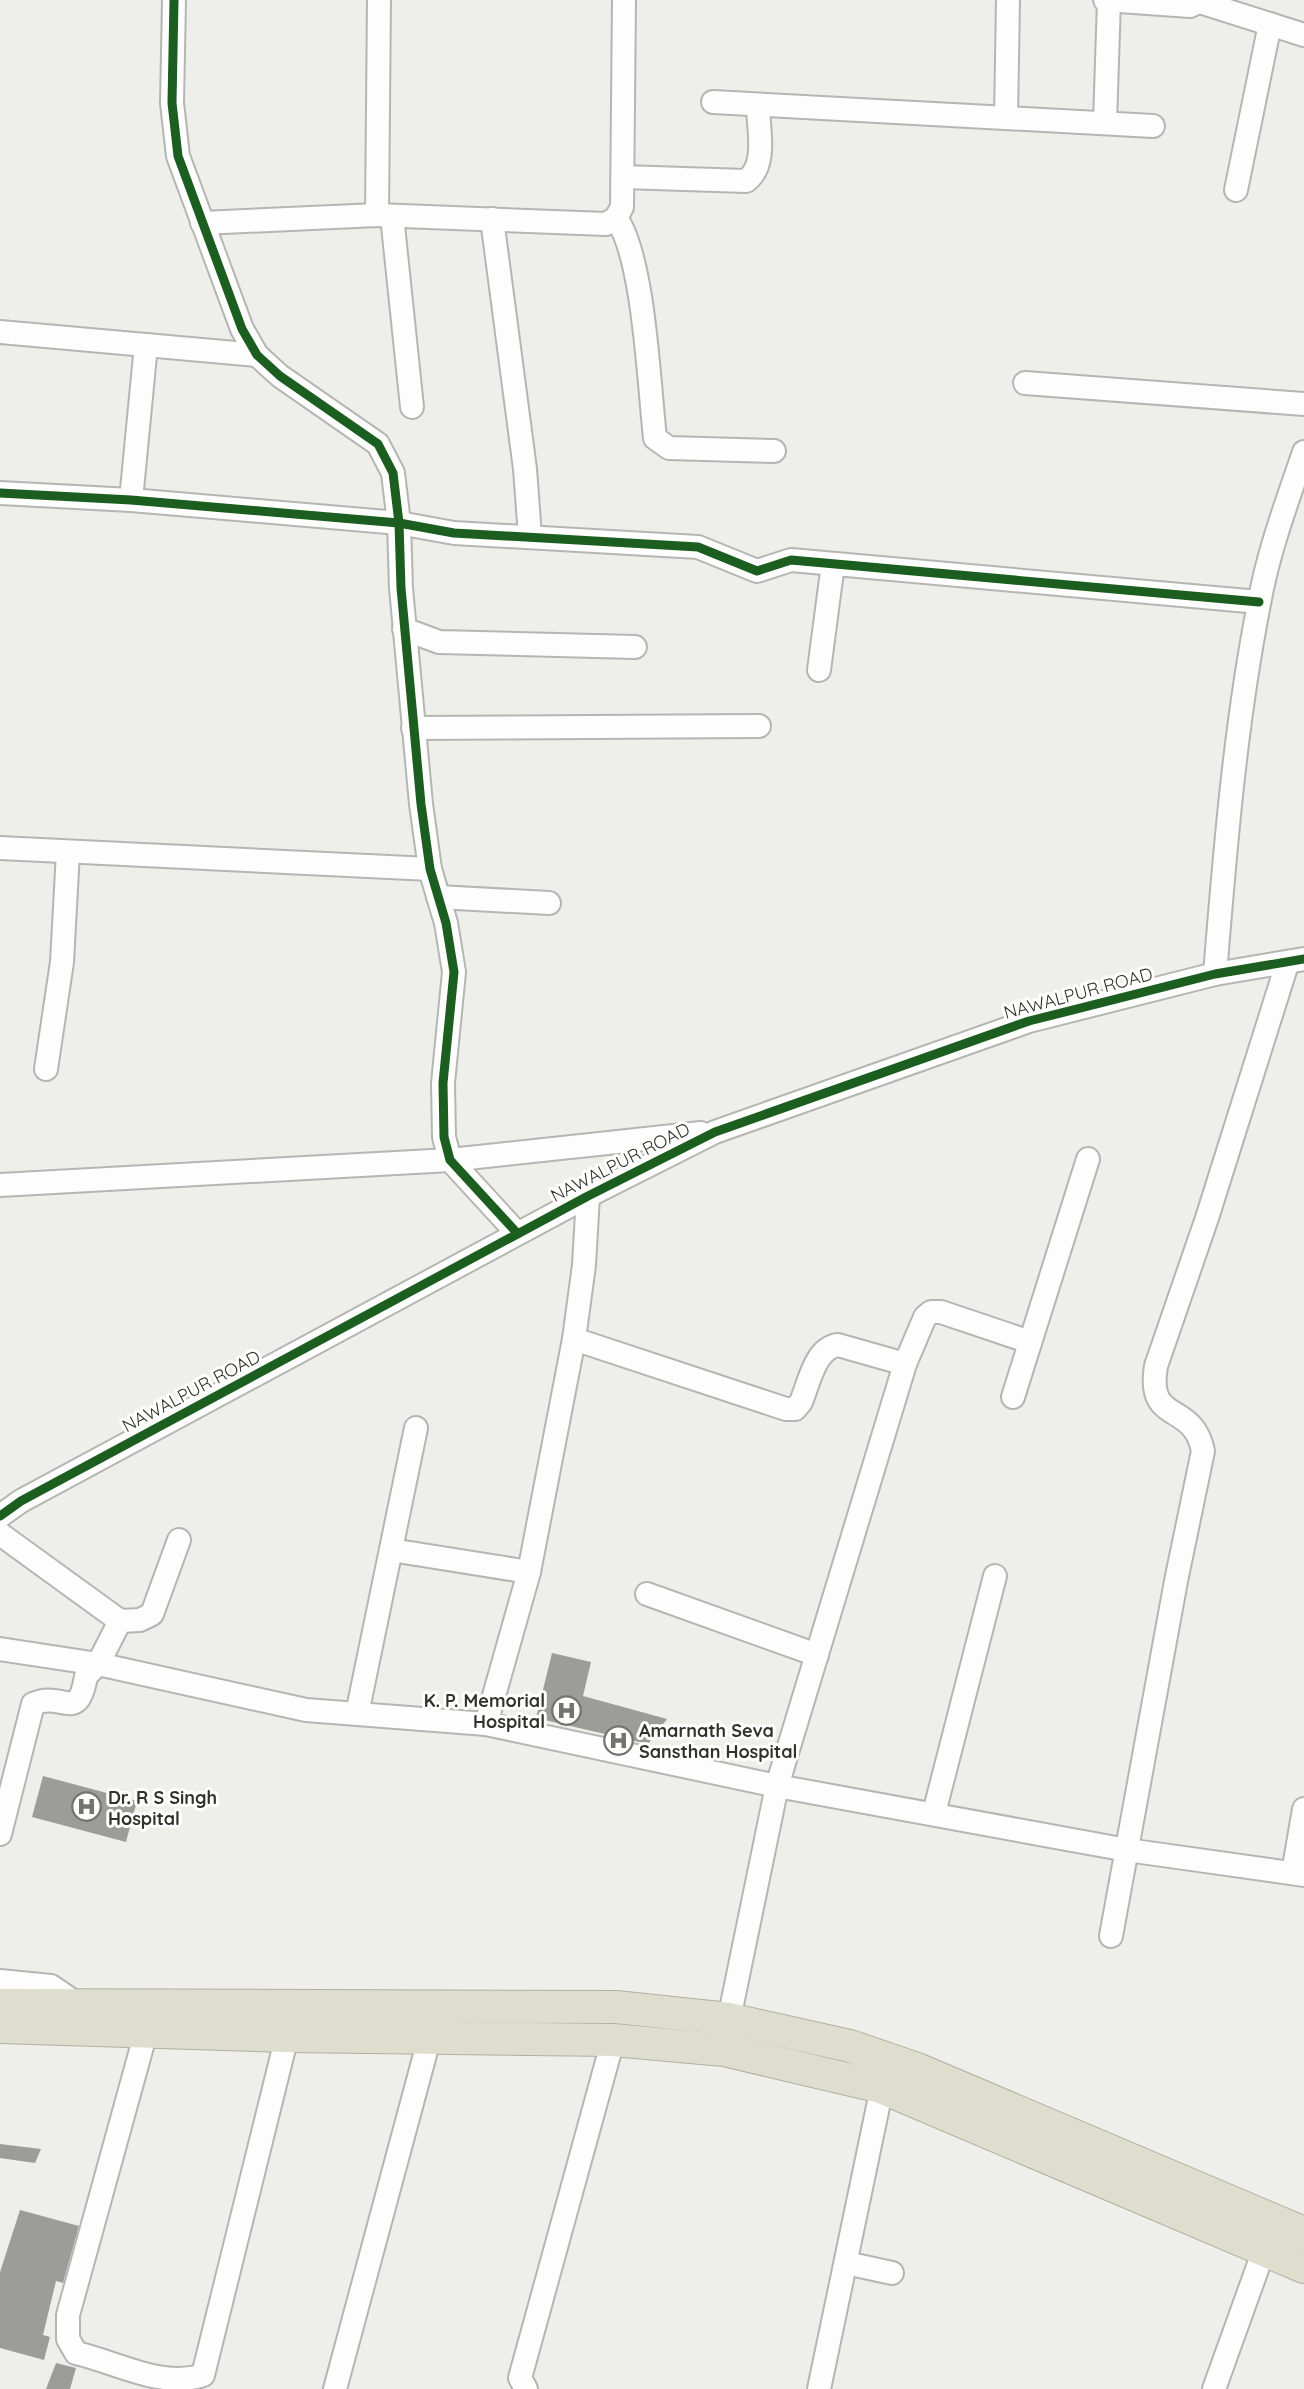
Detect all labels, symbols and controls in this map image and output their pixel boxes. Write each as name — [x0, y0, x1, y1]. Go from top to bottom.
street label: NAWALPUR ROAD — [1001, 962, 1155, 1024]
street label: NAWALPUR ROAD — [546, 1117, 694, 1207]
street label: NAWALPUR ROAD — [118, 1345, 264, 1437]
place label: K. P. Memorial Hospital — [424, 1689, 545, 1733]
hospital icon: K. P. Memorial Hospital — [550, 1694, 582, 1726]
place label: Amarnath Seva Sansthan Hospital — [639, 1719, 797, 1763]
hospital icon: Amarnath Seva Sansthan Hospital — [602, 1724, 634, 1756]
place label: Dr. R S Singh Hospital — [108, 1786, 217, 1830]
hospital icon: Dr. R S Singh Hospital — [71, 1791, 103, 1823]

